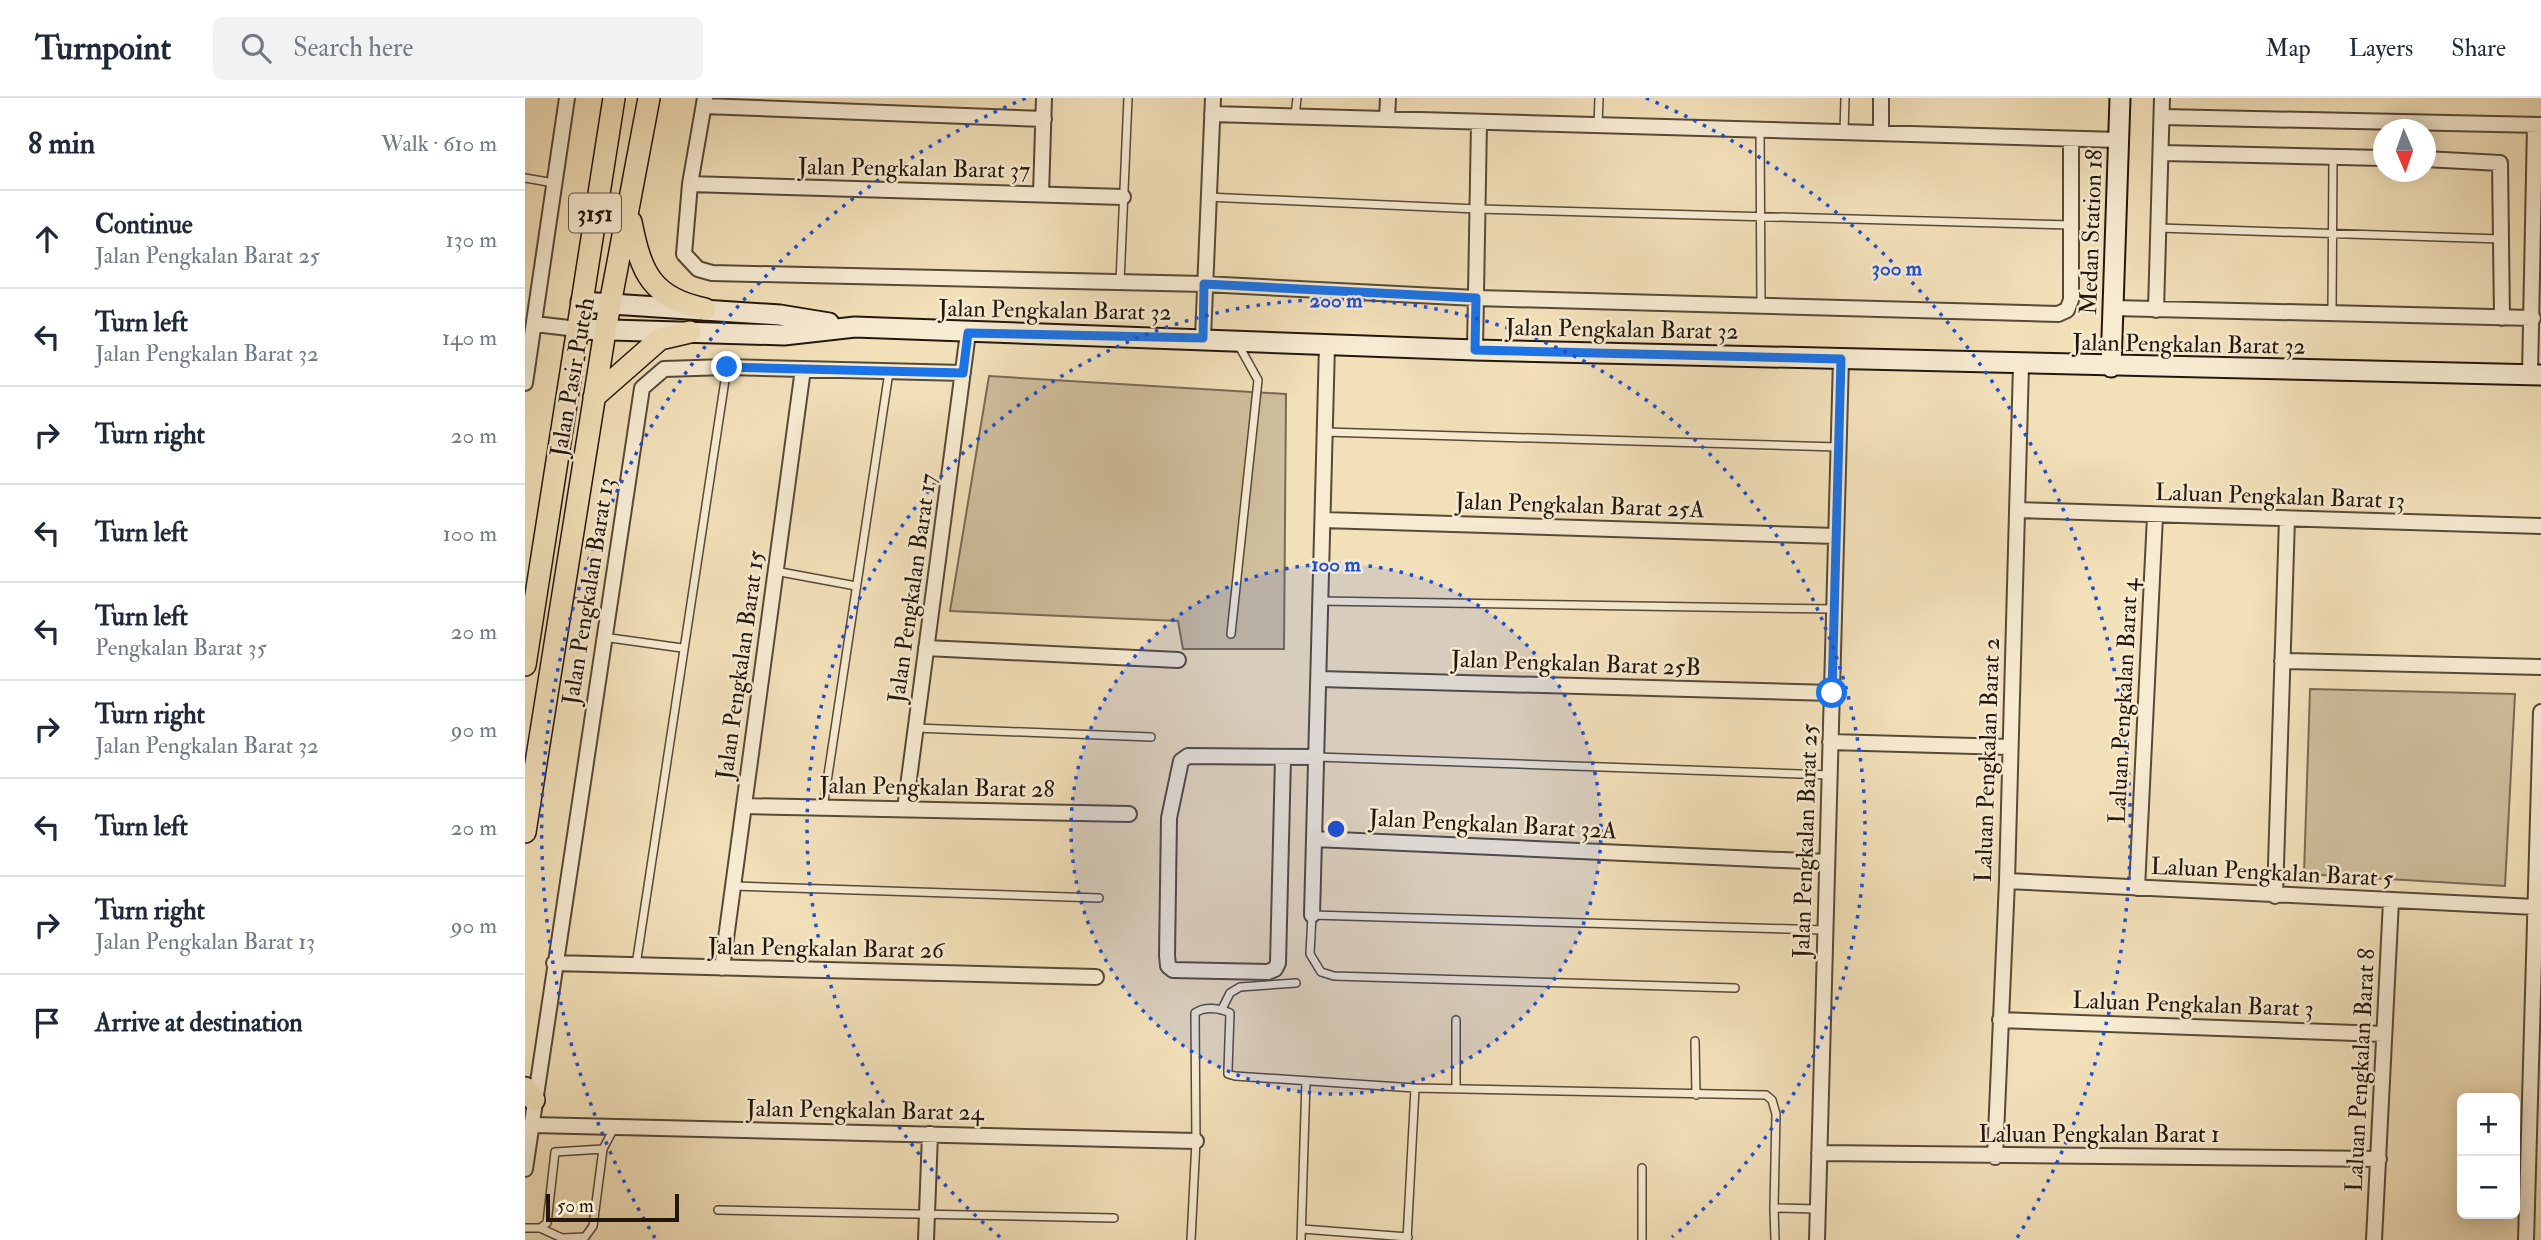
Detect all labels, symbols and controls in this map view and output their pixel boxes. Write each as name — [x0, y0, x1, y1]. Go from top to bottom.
search box — [213, 17, 703, 80]
text: Turnpoint — [35, 28, 171, 69]
icon: search — [237, 29, 275, 67]
text: Search here — [293, 32, 413, 64]
text: Map — [2266, 33, 2311, 64]
text: Layers — [2349, 33, 2413, 64]
text: Share — [2451, 33, 2506, 64]
north arrow — [2373, 119, 2436, 182]
text: 8 min — [28, 125, 95, 162]
text: Walk · 610 m — [381, 129, 497, 158]
street label: Medan Station 18 — [2073, 149, 2110, 315]
street label: Jalan Pengkalan Barat 37 — [797, 151, 1030, 186]
road number: 3151 — [569, 194, 621, 232]
text: Continue — [95, 209, 193, 241]
icon: ahead — [28, 220, 66, 258]
text: 130 m — [445, 225, 497, 254]
text: Jalan Pengkalan Barat 25 — [95, 241, 320, 270]
text: 300 m — [1872, 255, 1923, 282]
text: 200 m — [1310, 287, 1363, 314]
street label: Jalan Pengkalan Barat 32 — [937, 293, 1172, 328]
street label: Jalan Pasir Puteh — [543, 295, 602, 460]
text: Turn left — [95, 307, 188, 339]
street label: Jalan Pengkalan Barat 32 — [1504, 312, 1739, 347]
icon: left — [28, 318, 66, 356]
text: 140 m — [442, 323, 497, 352]
street label: Jalan Pengkalan Barat 32 — [2071, 327, 2306, 362]
text: Jalan Pengkalan Barat 32 — [95, 339, 319, 368]
route end — [711, 351, 742, 382]
icon: right — [28, 416, 66, 454]
text: Turn right — [95, 419, 205, 451]
text: 20 m — [451, 421, 497, 450]
street label: Jalan Pengkalan Barat 17 — [881, 471, 944, 706]
street label: Jalan Pengkalan Barat 13 — [555, 475, 622, 708]
street label: Laluan Pengkalan Barat 13 — [2154, 477, 2406, 516]
street label: Jalan Pengkalan Barat 25A — [1454, 486, 1705, 525]
icon: left — [28, 514, 66, 552]
text: Turn left — [95, 517, 188, 549]
text: 100 m — [443, 519, 497, 548]
street label: Jalan Pengkalan Barat 15 — [709, 548, 772, 783]
text: 100 m — [1311, 551, 1362, 578]
street label: Laluan Pengkalan Barat 4 — [2102, 577, 2145, 824]
text: Turn left — [95, 601, 188, 633]
icon: left — [28, 612, 66, 650]
text: 20 m — [451, 617, 497, 646]
text: Pengkalan Barat 35 — [95, 633, 267, 662]
street label: Laluan Pengkalan Barat 2 — [1968, 637, 2007, 883]
street label: Jalan Pengkalan Barat 25B — [1449, 644, 1702, 683]
route start — [1816, 677, 1847, 708]
text: Turn right — [95, 699, 205, 731]
icon: right — [28, 710, 66, 748]
text: 90 m — [451, 715, 497, 744]
street label: Jalan Pengkalan Barat 25 — [1786, 723, 1825, 960]
text: Jalan Pengkalan Barat 32 — [95, 731, 319, 760]
street label: Jalan Pengkalan Barat 28 — [818, 770, 1055, 805]
street label: Jalan Pengkalan Barat 32A — [1367, 802, 1618, 846]
icon: left — [28, 808, 66, 846]
text: Turn left — [95, 811, 188, 843]
text: 20 m — [451, 813, 497, 842]
centre of rings — [1324, 817, 1348, 841]
street label: Laluan Pengkalan Barat 5 — [2150, 851, 2395, 894]
text: Turn right — [95, 895, 205, 927]
icon: right — [28, 906, 66, 944]
text: 90 m — [451, 911, 497, 940]
text: Jalan Pengkalan Barat 13 — [95, 927, 315, 956]
street label: Jalan Pengkalan Barat 26 — [707, 931, 946, 966]
street label: Laluan Pengkalan Barat 8 — [2339, 948, 2382, 1193]
street label: Laluan Pengkalan Barat 3 — [2072, 985, 2314, 1024]
icon: arrive — [28, 1004, 66, 1042]
text: Arrive at destination — [95, 1007, 303, 1039]
street label: Jalan Pengkalan Barat 24 — [745, 1093, 985, 1128]
map controls — [2457, 1093, 2520, 1219]
button: + — [2457, 1093, 2520, 1156]
street label: Laluan Pengkalan Barat 1 — [1978, 1119, 2220, 1150]
button: − — [2457, 1156, 2520, 1219]
scale bar — [546, 1191, 679, 1223]
text: 50 m — [557, 1194, 594, 1218]

